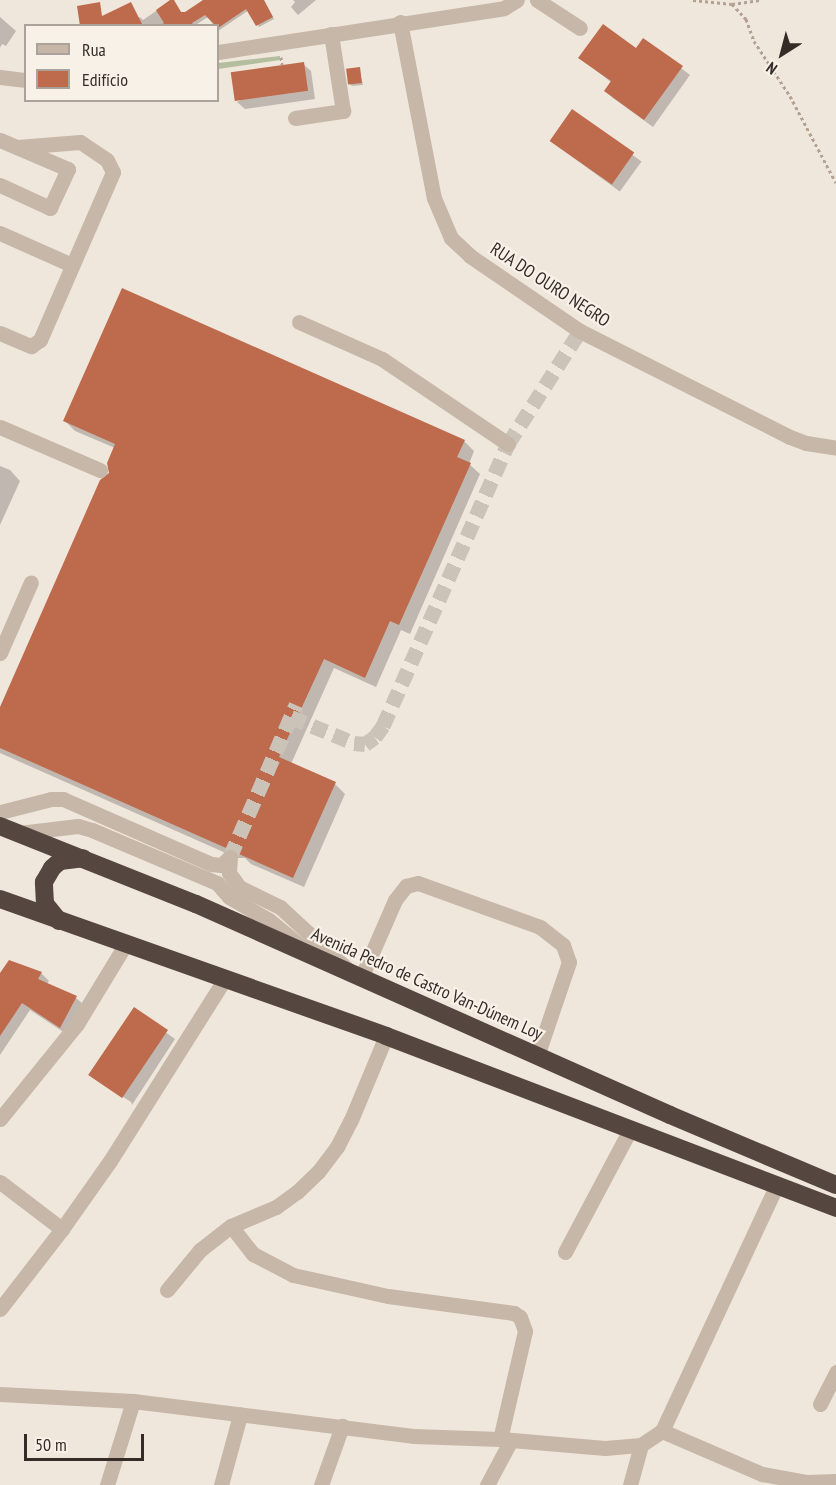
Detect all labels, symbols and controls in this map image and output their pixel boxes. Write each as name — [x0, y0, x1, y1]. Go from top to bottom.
legend — [24, 24, 219, 102]
north arrow — [752, 24, 812, 84]
text: Rua — [82, 38, 106, 61]
text: N — [762, 58, 781, 79]
text: Edifício — [82, 68, 128, 91]
street label: RUA DO OURO NEGRO — [486, 238, 614, 332]
street label: Avenida Pedro de Castro Van-Dúnem Loy — [308, 923, 546, 1045]
scale bar — [27, 1422, 147, 1460]
text: 50 m — [35, 1433, 67, 1456]

